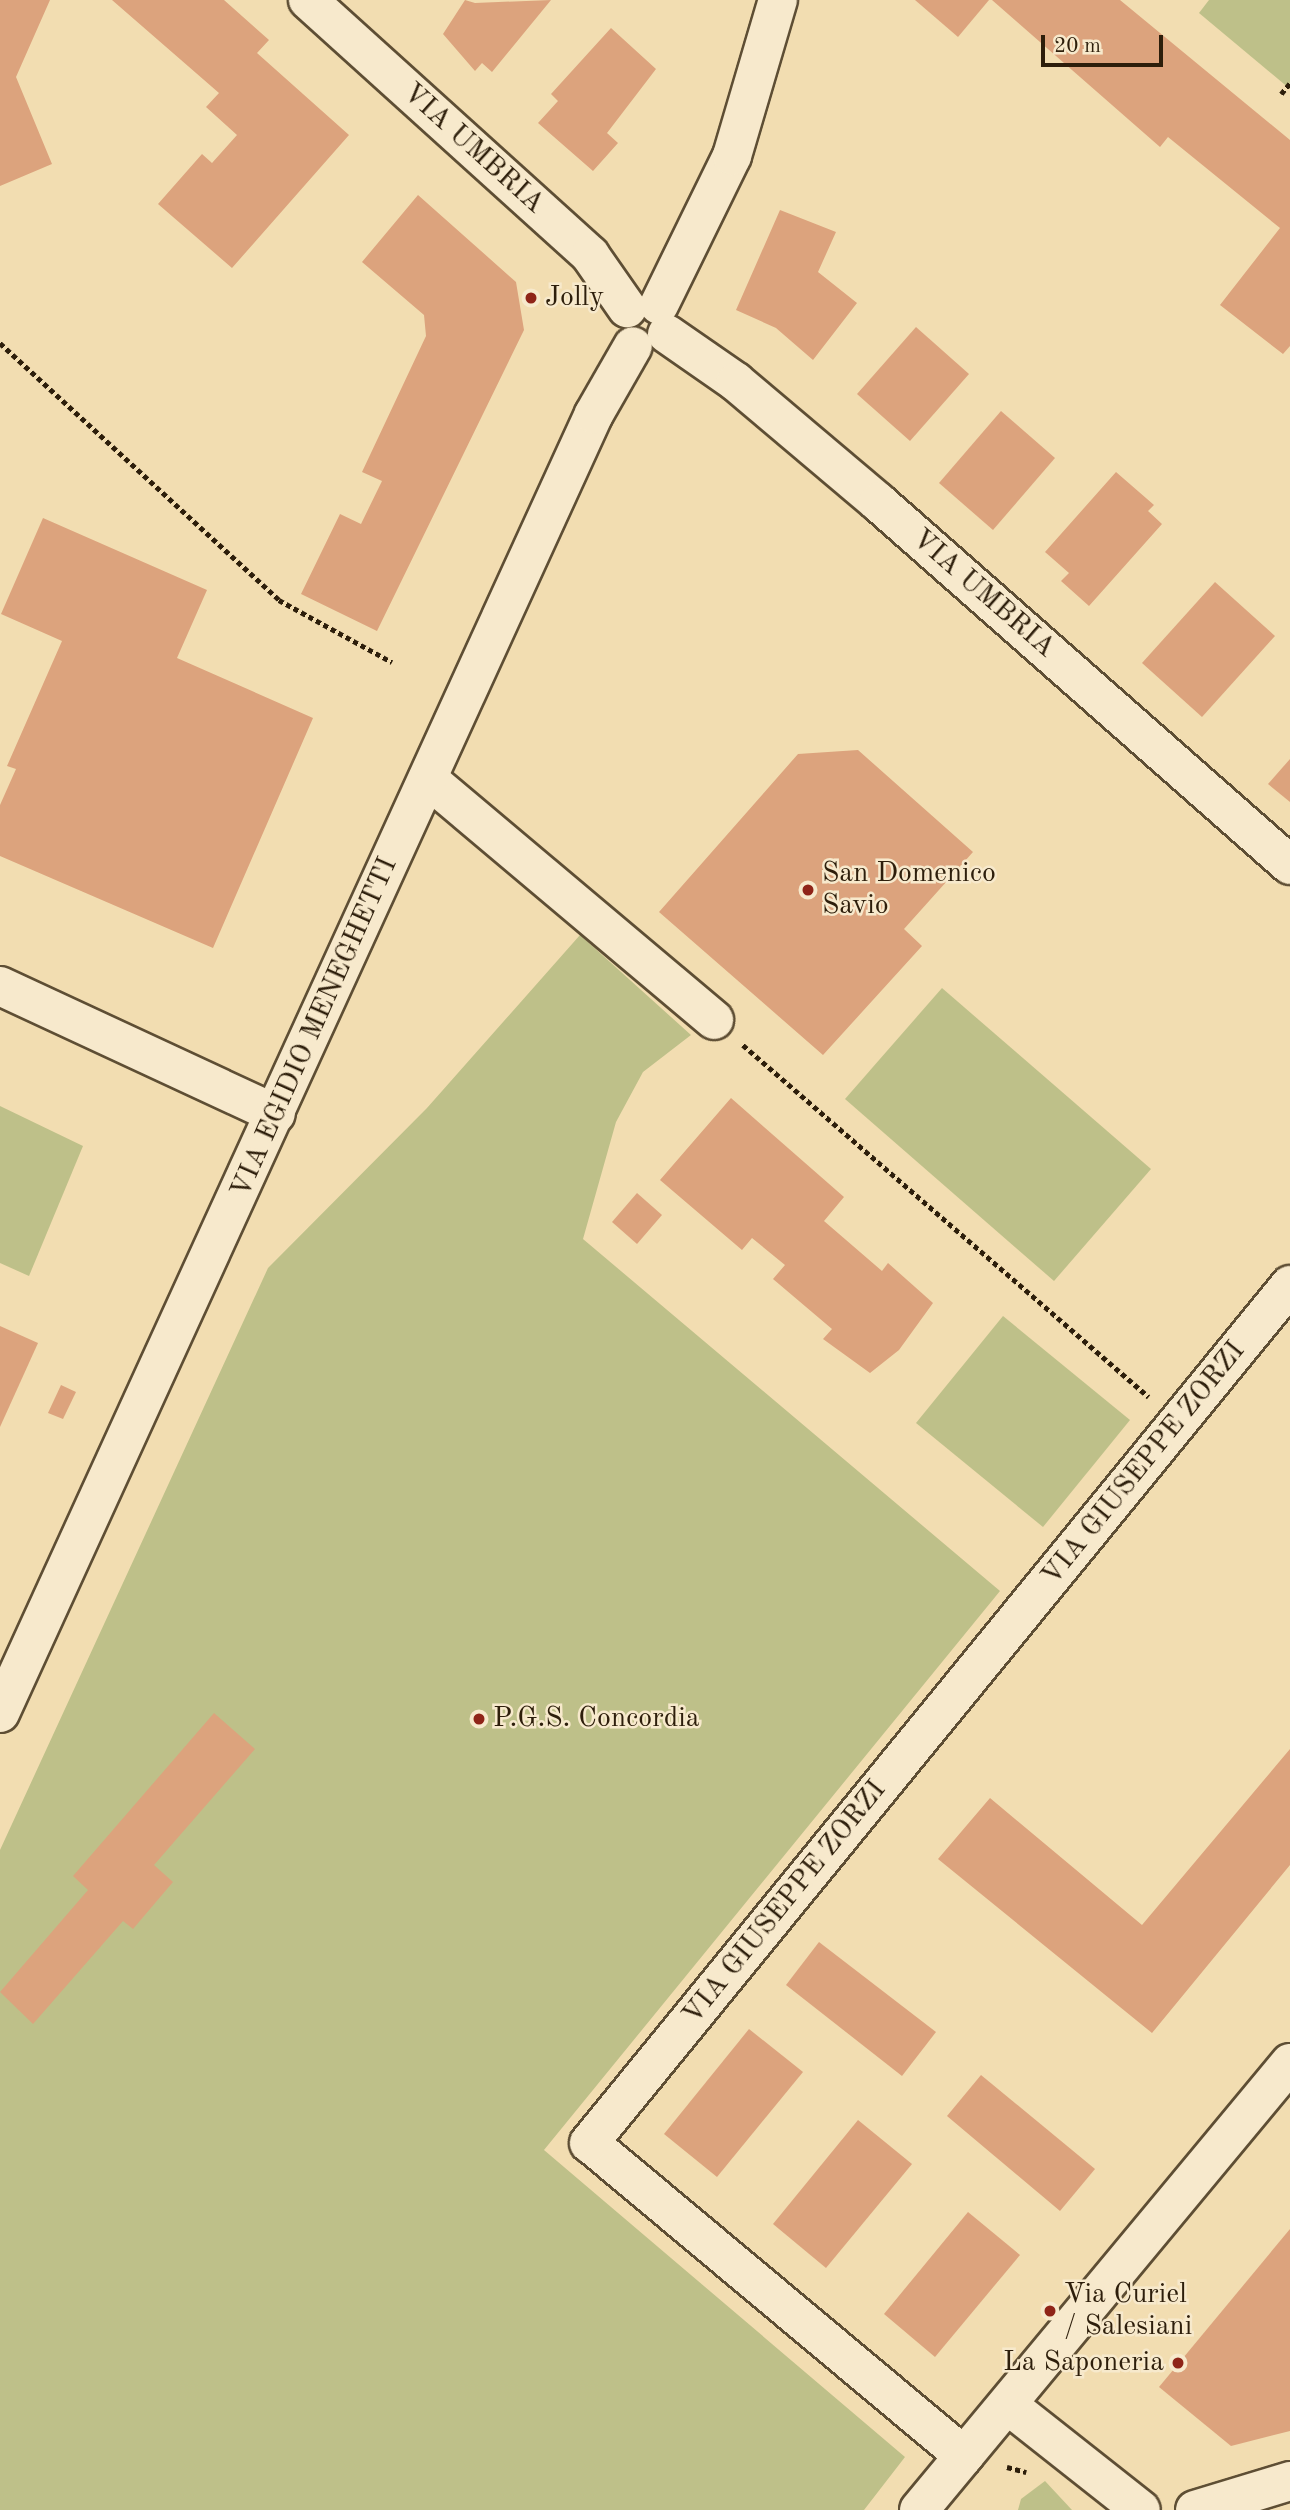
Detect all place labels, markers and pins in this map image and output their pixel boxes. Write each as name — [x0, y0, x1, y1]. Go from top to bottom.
place label: Jolly — [545, 281, 604, 315]
marker: Jolly — [523, 290, 539, 306]
place label: San Domenico Savio — [822, 857, 996, 923]
marker: San Domenico Savio — [800, 882, 816, 898]
place label: P.G.S. Concordia — [493, 1702, 700, 1736]
marker: P.G.S. Concordia — [471, 1711, 487, 1727]
place label: Via Curiel / Salesiani — [1064, 2278, 1192, 2344]
marker: Via Curiel / Salesiani — [1042, 2303, 1058, 2319]
place label: La Saponeria — [1003, 2346, 1164, 2380]
marker: La Saponeria — [1170, 2355, 1186, 2371]

